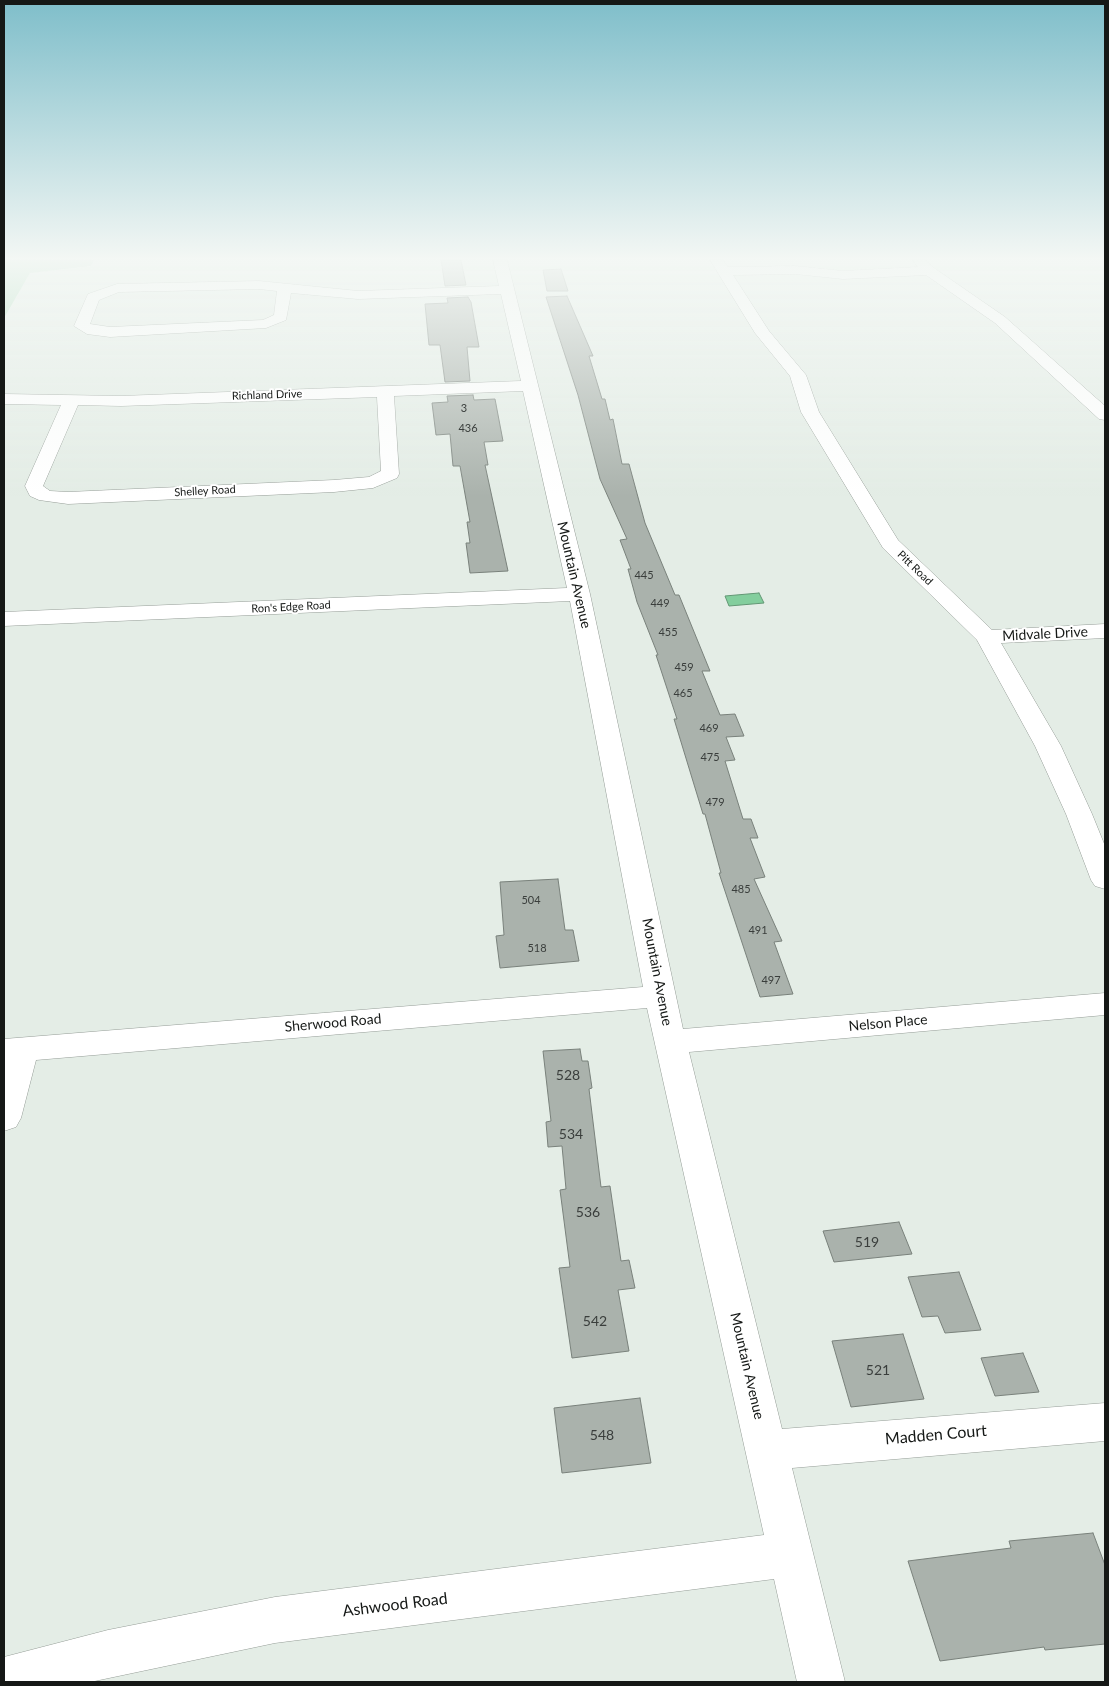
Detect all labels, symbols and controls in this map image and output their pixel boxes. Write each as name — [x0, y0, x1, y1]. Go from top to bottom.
street label: Richland Drive — [232, 387, 302, 403]
house number: 3 — [461, 401, 467, 415]
house number: 436 — [458, 421, 478, 435]
street label: Shelley Road — [174, 483, 236, 499]
street label: Mountain Avenue — [554, 520, 594, 630]
street label: Pitt Road — [895, 548, 935, 588]
house number: 445 — [634, 568, 654, 582]
house number: 449 — [650, 596, 670, 610]
street label: Ron's Edge Road — [251, 598, 331, 616]
street label: Midvale Drive — [1002, 623, 1088, 645]
house number: 455 — [658, 625, 678, 639]
house number: 459 — [674, 660, 694, 674]
house number: 465 — [673, 686, 693, 700]
house number: 469 — [699, 721, 719, 735]
house number: 475 — [700, 750, 720, 764]
house number: 479 — [705, 795, 725, 809]
house number: 485 — [731, 882, 751, 896]
house number: 504 — [521, 893, 541, 907]
street label: Mountain Avenue — [638, 917, 676, 1027]
house number: 491 — [748, 923, 768, 937]
house number: 518 — [527, 941, 547, 955]
house number: 497 — [761, 973, 781, 987]
street label: Sherwood Road — [284, 1010, 382, 1036]
street label: Nelson Place — [848, 1011, 928, 1035]
house number: 528 — [556, 1067, 580, 1083]
house number: 534 — [559, 1126, 583, 1142]
house number: 536 — [576, 1204, 600, 1220]
house number: 519 — [855, 1234, 879, 1250]
street label: Mountain Avenue — [727, 1311, 767, 1421]
house number: 542 — [583, 1313, 607, 1329]
house number: 521 — [866, 1362, 890, 1378]
street label: Madden Court — [884, 1421, 988, 1449]
house number: 548 — [590, 1427, 614, 1443]
street label: Ashwood Road — [341, 1589, 449, 1621]

